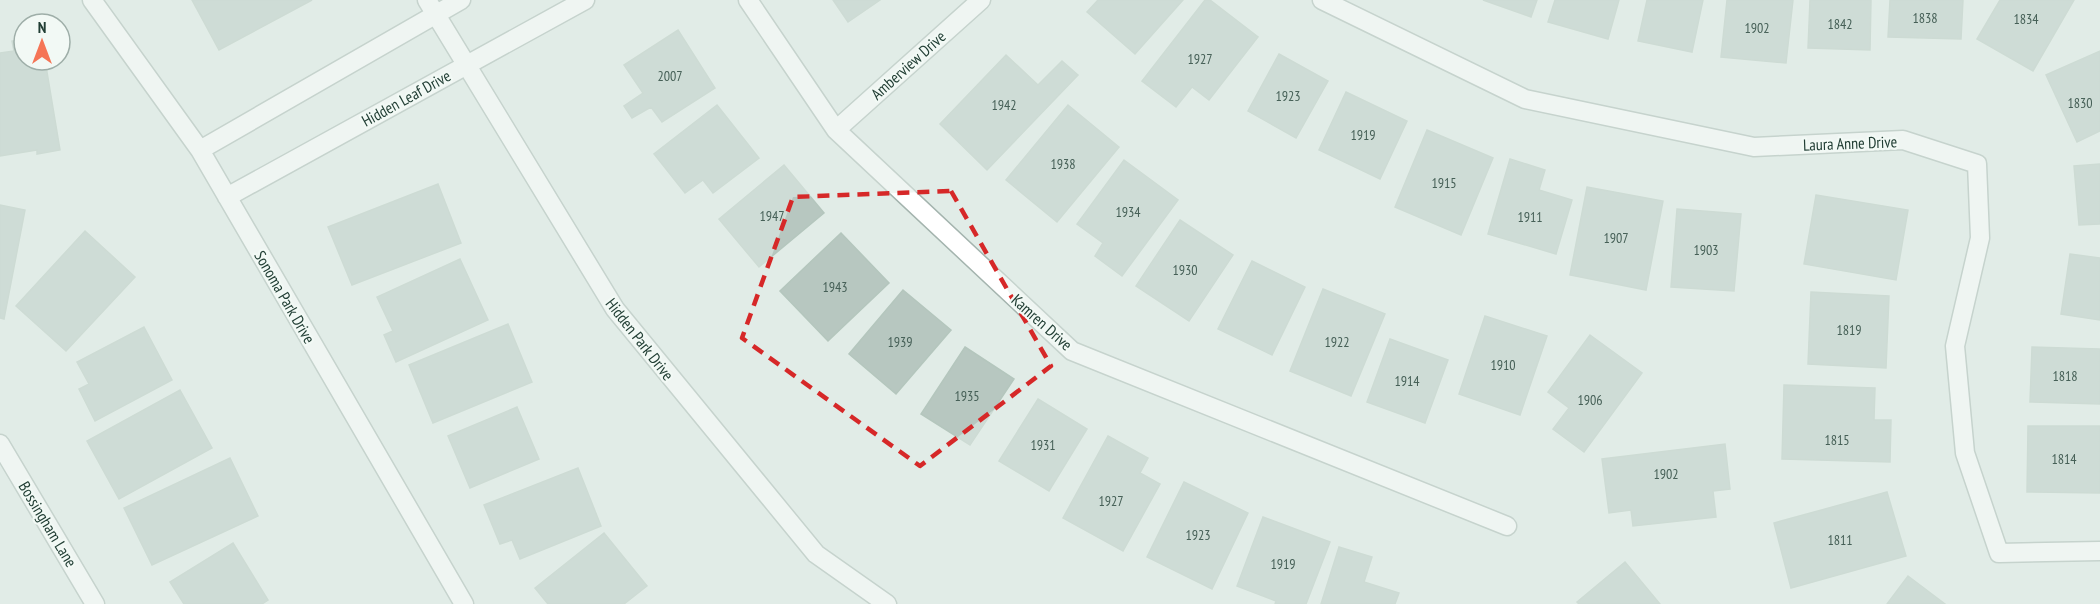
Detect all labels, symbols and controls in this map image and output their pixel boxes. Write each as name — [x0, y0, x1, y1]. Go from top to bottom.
house number: 1838 — [1912, 9, 1938, 27]
house number: 1834 — [2013, 10, 2039, 28]
north arrow — [12, 12, 72, 72]
house number: 1842 — [1827, 15, 1853, 33]
text: N — [38, 17, 46, 37]
house number: 1902 — [1744, 19, 1770, 37]
street label: Amberview Drive — [866, 26, 950, 104]
house number: 1927 — [1187, 50, 1213, 68]
street label: Hidden Leaf Drive — [358, 65, 454, 131]
house number: 2007 — [657, 67, 683, 85]
house number: 1923 — [1275, 87, 1301, 105]
house number: 1830 — [2067, 94, 2093, 112]
house number: 1942 — [991, 96, 1017, 114]
house number: 1919 — [1350, 126, 1376, 144]
street label: Laura Anne Drive — [1803, 131, 1897, 155]
house number: 1938 — [1050, 155, 1076, 173]
house number: 1915 — [1431, 174, 1457, 192]
house number: 1934 — [1115, 203, 1141, 221]
house number: 1947 — [759, 207, 785, 225]
house number: 1911 — [1517, 208, 1543, 226]
house number: 1907 — [1603, 229, 1629, 247]
house number: 1903 — [1693, 241, 1719, 259]
street label: Sonoma Park Drive — [250, 247, 320, 347]
house number: 1930 — [1172, 261, 1198, 279]
house number: 1943 — [822, 278, 848, 296]
street label: Kamren Drive — [1007, 290, 1077, 354]
street label: Hidden Park Drive — [602, 294, 678, 384]
house number: 1819 — [1836, 321, 1862, 339]
house number: 1939 — [887, 333, 913, 351]
house number: 1922 — [1324, 333, 1350, 351]
house number: 1910 — [1490, 356, 1516, 374]
house number: 1818 — [2052, 367, 2078, 385]
house number: 1914 — [1394, 372, 1420, 390]
house number: 1935 — [954, 387, 980, 405]
house number: 1906 — [1577, 391, 1603, 409]
house number: 1815 — [1824, 431, 1850, 449]
house number: 1931 — [1030, 436, 1056, 454]
house number: 1814 — [2051, 450, 2077, 468]
house number: 1902 — [1653, 465, 1679, 483]
street label: Bossingham Lane — [15, 478, 81, 570]
house number: 1927 — [1098, 492, 1124, 510]
house number: 1923 — [1185, 526, 1211, 544]
house number: 1811 — [1827, 531, 1853, 549]
house number: 1919 — [1270, 555, 1296, 573]

